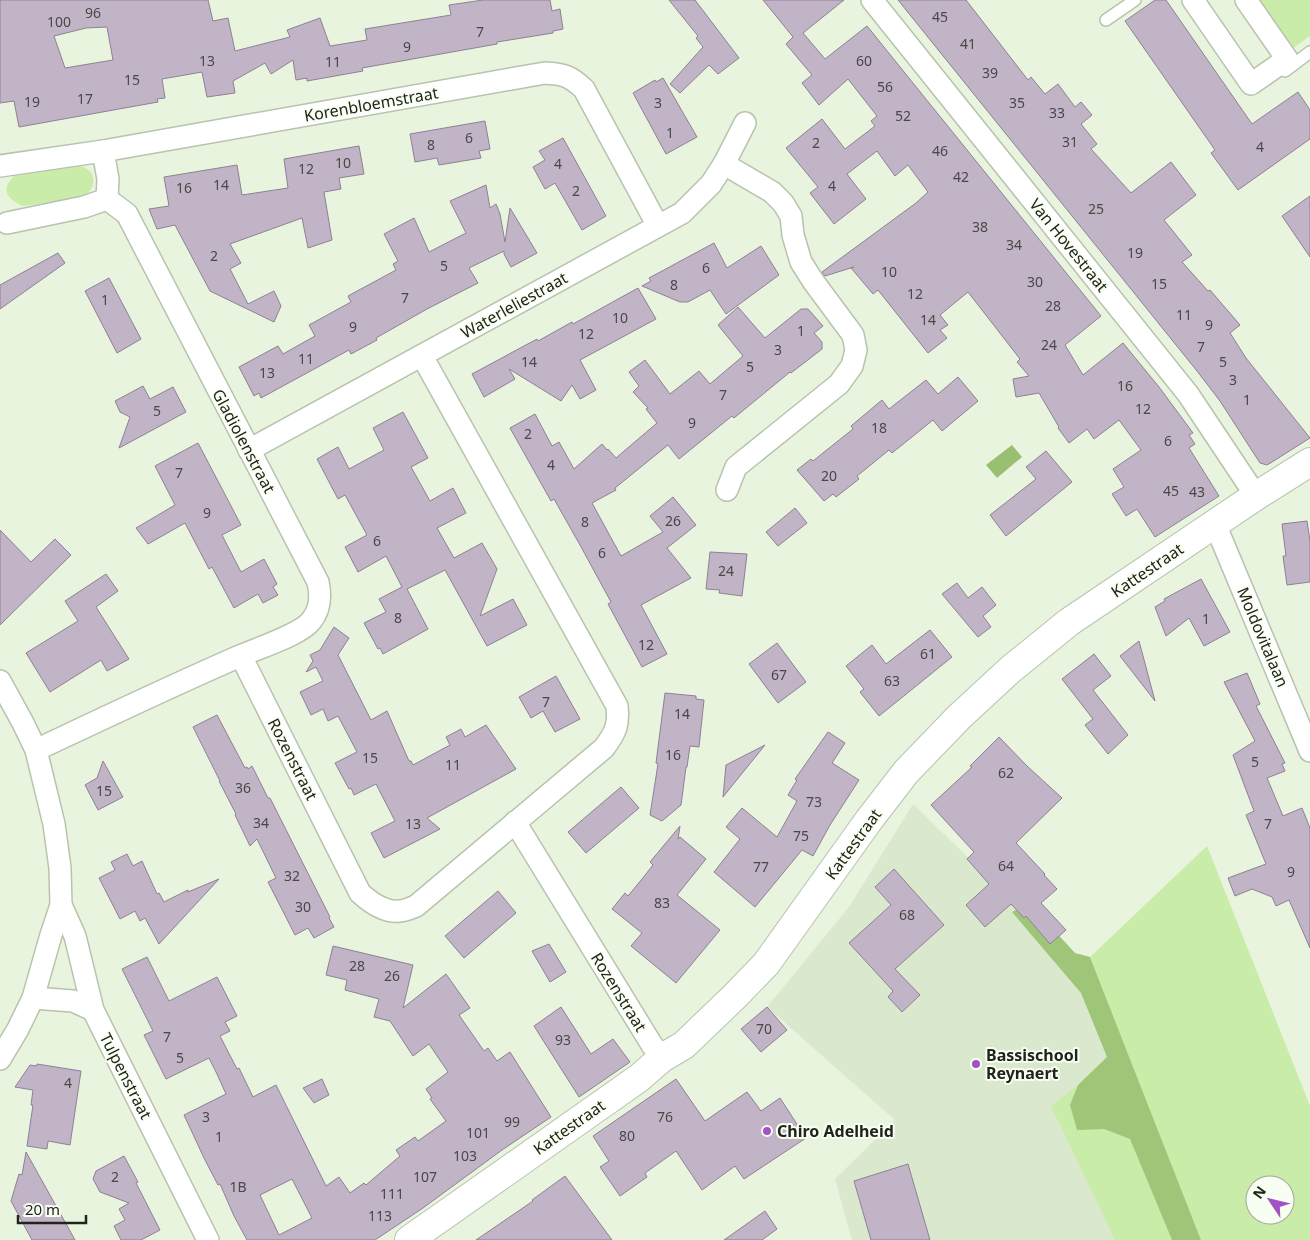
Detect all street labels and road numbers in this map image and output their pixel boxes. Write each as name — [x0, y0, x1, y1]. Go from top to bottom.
street label: Korenbloemstraat — [302, 81, 440, 127]
street label: Van Hovestraat — [1025, 194, 1114, 296]
street label: Waterleliestraat — [457, 266, 571, 343]
street label: Gladiolenstraat — [207, 385, 281, 497]
street label: Kattestraat — [1106, 538, 1188, 602]
street label: Moldovitalaan — [1232, 584, 1294, 690]
street label: Rozenstraat — [263, 714, 323, 804]
street label: Kattestraat — [820, 804, 886, 884]
street label: Rozenstraat — [586, 948, 652, 1036]
street label: Tulpenstraat — [95, 1029, 157, 1123]
street label: Kattestraat — [529, 1094, 609, 1160]

